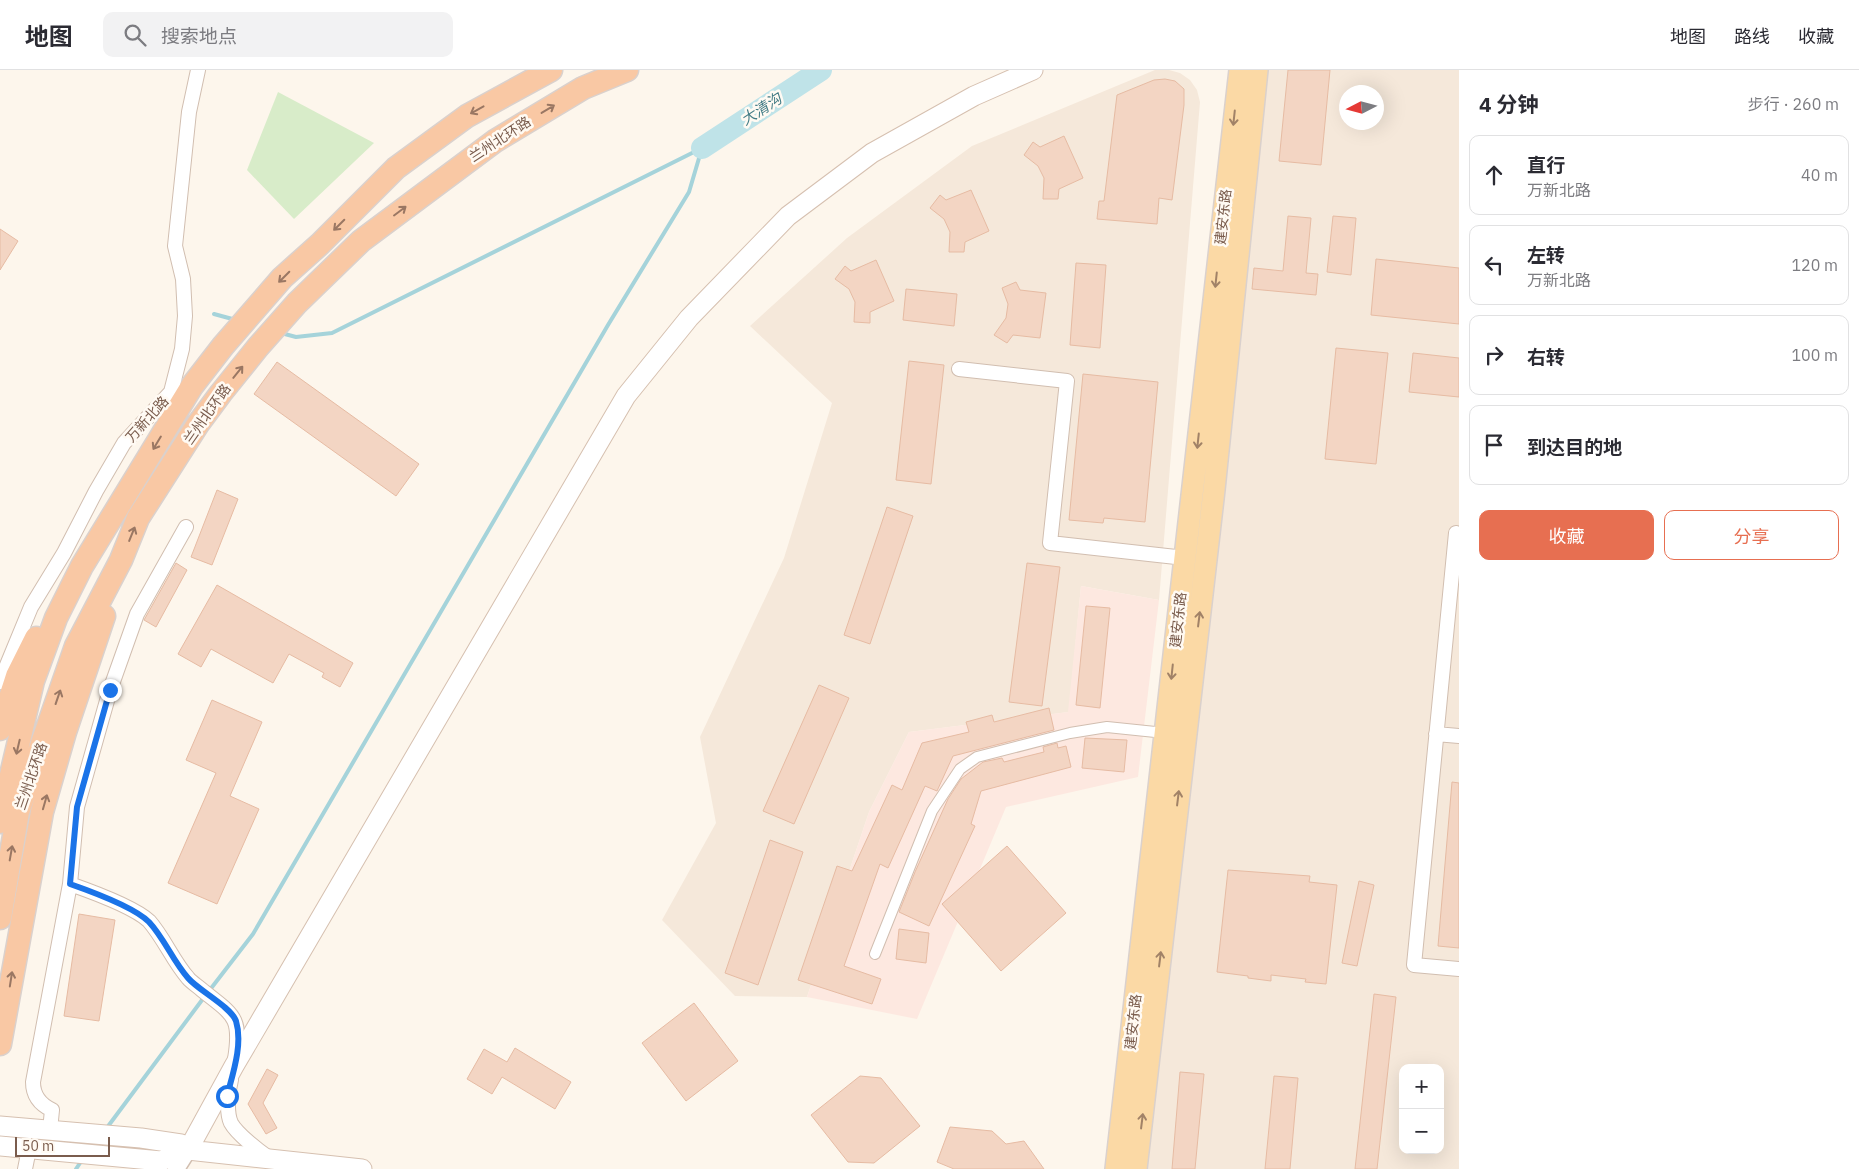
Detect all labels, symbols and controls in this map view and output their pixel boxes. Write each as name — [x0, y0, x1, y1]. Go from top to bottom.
search box — [103, 12, 453, 57]
text: 地图 — [25, 20, 73, 52]
icon: search — [121, 21, 149, 49]
text: 搜索地点 — [161, 24, 237, 48]
text: 地图 — [1670, 25, 1706, 48]
text: 路线 — [1734, 25, 1770, 48]
text: 收藏 — [1798, 25, 1834, 48]
north arrow — [1339, 85, 1384, 130]
water label: 大清沟 — [737, 88, 787, 129]
text: 4 分钟 — [1479, 90, 1539, 118]
text: 步行 · 260 m — [1748, 94, 1839, 114]
one-way arrow — [540, 104, 554, 114]
one-way arrow — [471, 106, 485, 116]
one-way arrow — [1229, 110, 1239, 126]
street label: 兰州北环路 — [466, 112, 534, 166]
text: 直行 — [1527, 153, 1565, 177]
icon: ahead — [1480, 161, 1508, 189]
text: 40 m — [1801, 165, 1838, 185]
text: 万新北路 — [1527, 180, 1591, 200]
street label: 建安东路 — [1211, 188, 1235, 246]
one-way arrow — [393, 206, 406, 217]
one-way arrow — [333, 218, 345, 231]
text: 左转 — [1527, 243, 1565, 267]
icon: left — [1480, 251, 1508, 279]
text: 120 m — [1791, 255, 1838, 275]
text: 万新北路 — [1527, 270, 1591, 290]
one-way arrow — [278, 271, 290, 283]
one-way arrow — [1211, 272, 1221, 288]
icon: right — [1480, 341, 1508, 369]
text: 右转 — [1527, 345, 1565, 369]
text: 100 m — [1791, 345, 1838, 365]
one-way arrow — [233, 365, 244, 378]
street label: 兰州北环路 — [180, 380, 234, 448]
street label: 万新北路 — [122, 392, 172, 446]
icon: arrive — [1480, 431, 1508, 459]
one-way arrow — [1193, 433, 1203, 449]
one-way arrow — [152, 435, 162, 449]
text: 到达目的地 — [1527, 435, 1622, 459]
button: 收藏 — [1479, 510, 1654, 560]
button: 分享 — [1664, 510, 1839, 560]
one-way arrow — [128, 527, 137, 542]
street label: 建安东路 — [1166, 591, 1190, 649]
one-way arrow — [1194, 611, 1204, 627]
one-way arrow — [1167, 664, 1177, 680]
route end — [99, 679, 122, 702]
one-way arrow — [54, 690, 63, 706]
one-way arrow — [13, 739, 22, 755]
street label: 兰州北环路 — [11, 740, 51, 812]
one-way arrow — [1173, 790, 1183, 806]
one-way arrow — [40, 795, 50, 811]
one-way arrow — [6, 845, 16, 861]
one-way arrow — [1155, 951, 1165, 967]
one-way arrow — [6, 971, 16, 987]
street label: 建安东路 — [1121, 993, 1145, 1051]
map controls — [1399, 1064, 1444, 1154]
button: + — [1399, 1064, 1444, 1109]
route start — [216, 1085, 239, 1108]
button: − — [1399, 1109, 1444, 1154]
one-way arrow — [1137, 1113, 1147, 1129]
scale bar — [15, 1134, 110, 1157]
text: 50 m — [22, 1137, 54, 1155]

